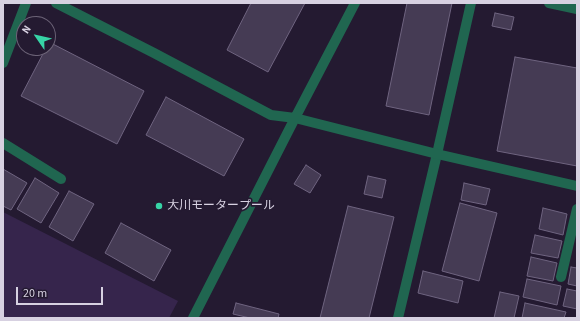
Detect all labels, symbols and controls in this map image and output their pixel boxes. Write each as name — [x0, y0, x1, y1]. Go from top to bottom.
north arrow — [16, 16, 56, 56]
text: N — [18, 22, 35, 37]
place label: 大川モータープール — [167, 199, 275, 213]
marker: 大川モータープール — [154, 201, 164, 211]
scale bar — [18, 279, 105, 305]
text: 20 m — [23, 285, 47, 302]

